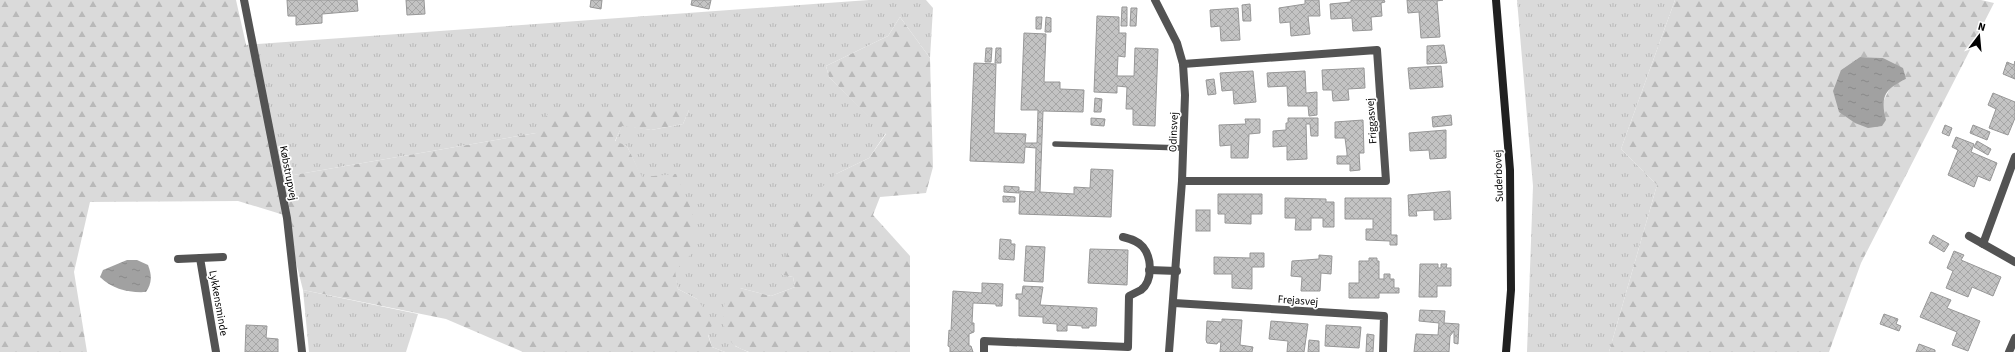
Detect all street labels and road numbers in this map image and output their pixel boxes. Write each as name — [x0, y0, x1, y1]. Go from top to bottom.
street label: Friggasvej — [1362, 97, 1381, 144]
street label: Odinsvej — [1165, 112, 1182, 152]
street label: Købstrupvej — [276, 144, 301, 202]
street label: Suderbovej — [1490, 149, 1507, 202]
street label: Lykkensminde — [205, 269, 232, 338]
street label: Frejasvej — [1277, 292, 1319, 309]

